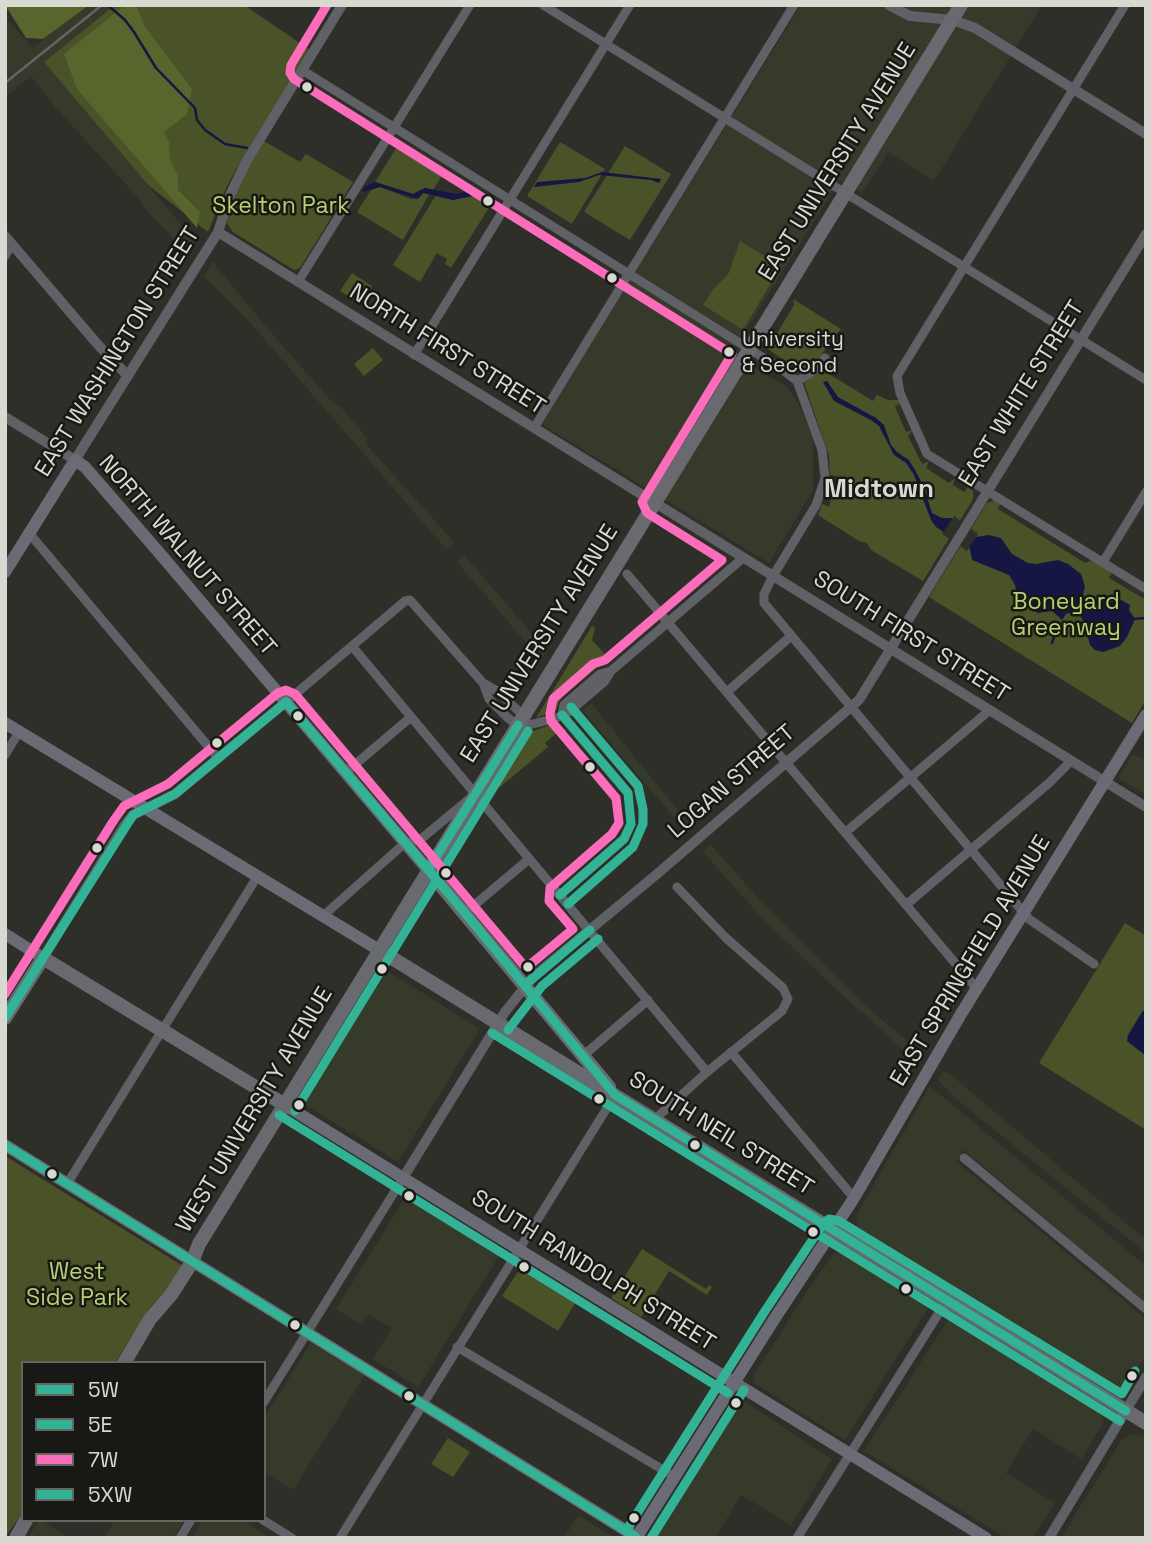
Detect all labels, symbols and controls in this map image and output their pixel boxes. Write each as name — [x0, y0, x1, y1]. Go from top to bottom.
street label: EAST UNIVERSITY AVENUE — [753, 38, 923, 286]
unlabelled marker — [300, 80, 314, 94]
park label: Skelton Park — [212, 193, 350, 221]
unlabelled marker — [481, 194, 495, 208]
street label: EAST WASHINGTON STREET — [30, 222, 206, 482]
unlabelled marker — [605, 271, 619, 285]
street label: NORTH FIRST STREET — [344, 278, 550, 422]
street label: EAST WHITE STREET — [954, 296, 1090, 492]
place label: University & Second — [742, 327, 844, 377]
marker: University & Second — [722, 345, 736, 359]
street label: NORTH WALNUT STREET — [92, 450, 282, 662]
district label: Midtown — [824, 474, 934, 506]
street label: EAST UNIVERSITY AVENUE — [455, 520, 625, 768]
street label: SOUTH FIRST STREET — [808, 566, 1014, 708]
park label: Boneyard Greenway — [1011, 589, 1121, 643]
unlabelled marker — [291, 709, 305, 723]
street label: LOGAN STREET — [663, 719, 801, 845]
unlabelled marker — [210, 736, 224, 750]
unlabelled marker — [583, 760, 597, 774]
street label: EAST SPRINGFIELD AVENUE — [885, 831, 1057, 1091]
unlabelled marker — [90, 841, 104, 855]
unlabelled marker — [439, 866, 453, 880]
unlabelled marker — [521, 960, 535, 974]
unlabelled marker — [375, 962, 389, 976]
street label: WEST UNIVERSITY AVENUE — [171, 982, 339, 1238]
street label: SOUTH NEIL STREET — [624, 1066, 818, 1202]
unlabelled marker — [592, 1092, 606, 1106]
unlabelled marker — [292, 1098, 306, 1112]
unlabelled marker — [688, 1138, 702, 1152]
unlabelled marker — [45, 1167, 59, 1181]
street label: SOUTH RANDOLPH STREET — [466, 1184, 720, 1358]
unlabelled marker — [402, 1189, 416, 1203]
unlabelled marker — [806, 1225, 820, 1239]
park label: West Side Park — [26, 1259, 128, 1313]
unlabelled marker — [517, 1260, 531, 1274]
unlabelled marker — [899, 1282, 913, 1296]
unlabelled marker — [288, 1318, 302, 1332]
legend — [21, 1361, 266, 1522]
unlabelled marker — [1125, 1369, 1139, 1383]
text: 5W — [88, 1376, 119, 1403]
unlabelled marker — [402, 1389, 416, 1403]
unlabelled marker — [729, 1396, 743, 1410]
text: 5E — [88, 1411, 112, 1438]
text: 7W — [88, 1446, 118, 1473]
text: 5XW — [88, 1481, 132, 1508]
unlabelled marker — [627, 1511, 641, 1525]

